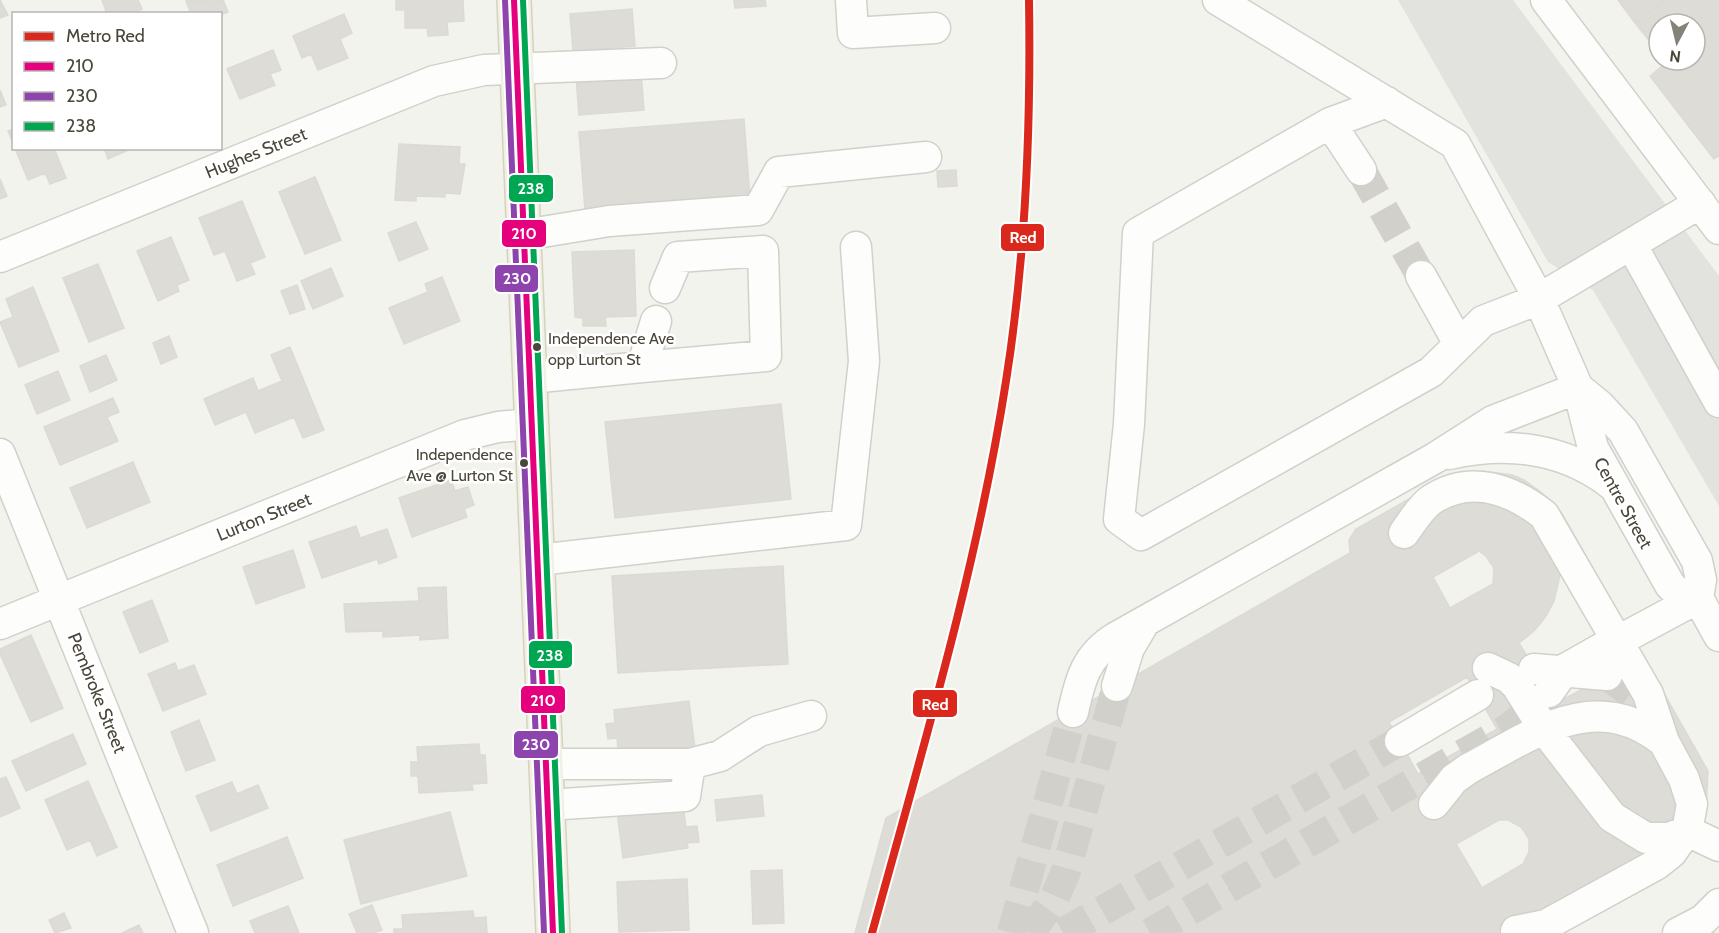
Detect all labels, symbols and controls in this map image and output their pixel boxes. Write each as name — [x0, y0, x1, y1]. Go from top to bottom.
legend — [12, 12, 222, 150]
north arrow — [1647, 12, 1707, 72]
text: Metro Red — [66, 25, 145, 47]
text: N — [1668, 46, 1682, 67]
text: 210 — [66, 55, 94, 77]
text: 230 — [66, 85, 98, 107]
text: 238 — [66, 115, 96, 137]
street label: Hughes Street — [202, 123, 310, 183]
line badge: 238 — [508, 174, 554, 203]
text: 238 — [518, 179, 544, 198]
line badge: 210 — [501, 219, 547, 248]
line badge: Red — [1000, 223, 1045, 252]
text: 210 — [511, 224, 537, 243]
text: Red — [1009, 228, 1037, 247]
line badge: 230 — [494, 264, 539, 293]
text: 230 — [503, 269, 531, 288]
place label: Independence Ave opp Lurton St — [548, 329, 674, 369]
marker: Independence Ave opp Lurton St — [531, 341, 543, 353]
place label: Independence Ave @ Lurton St — [406, 445, 514, 485]
street label: Centre Street — [1589, 453, 1657, 553]
marker: Independence Ave @ Lurton St — [518, 457, 530, 469]
street label: Lurton Street — [213, 488, 315, 546]
street label: Pembroke Street — [63, 630, 131, 756]
line badge: 238 — [528, 640, 573, 669]
text: 238 — [537, 646, 563, 665]
line badge: 210 — [520, 685, 566, 714]
line badge: Red — [912, 689, 958, 718]
text: 210 — [530, 691, 556, 710]
text: Red — [921, 695, 949, 714]
line badge: 230 — [513, 730, 559, 759]
text: 230 — [522, 735, 550, 754]

